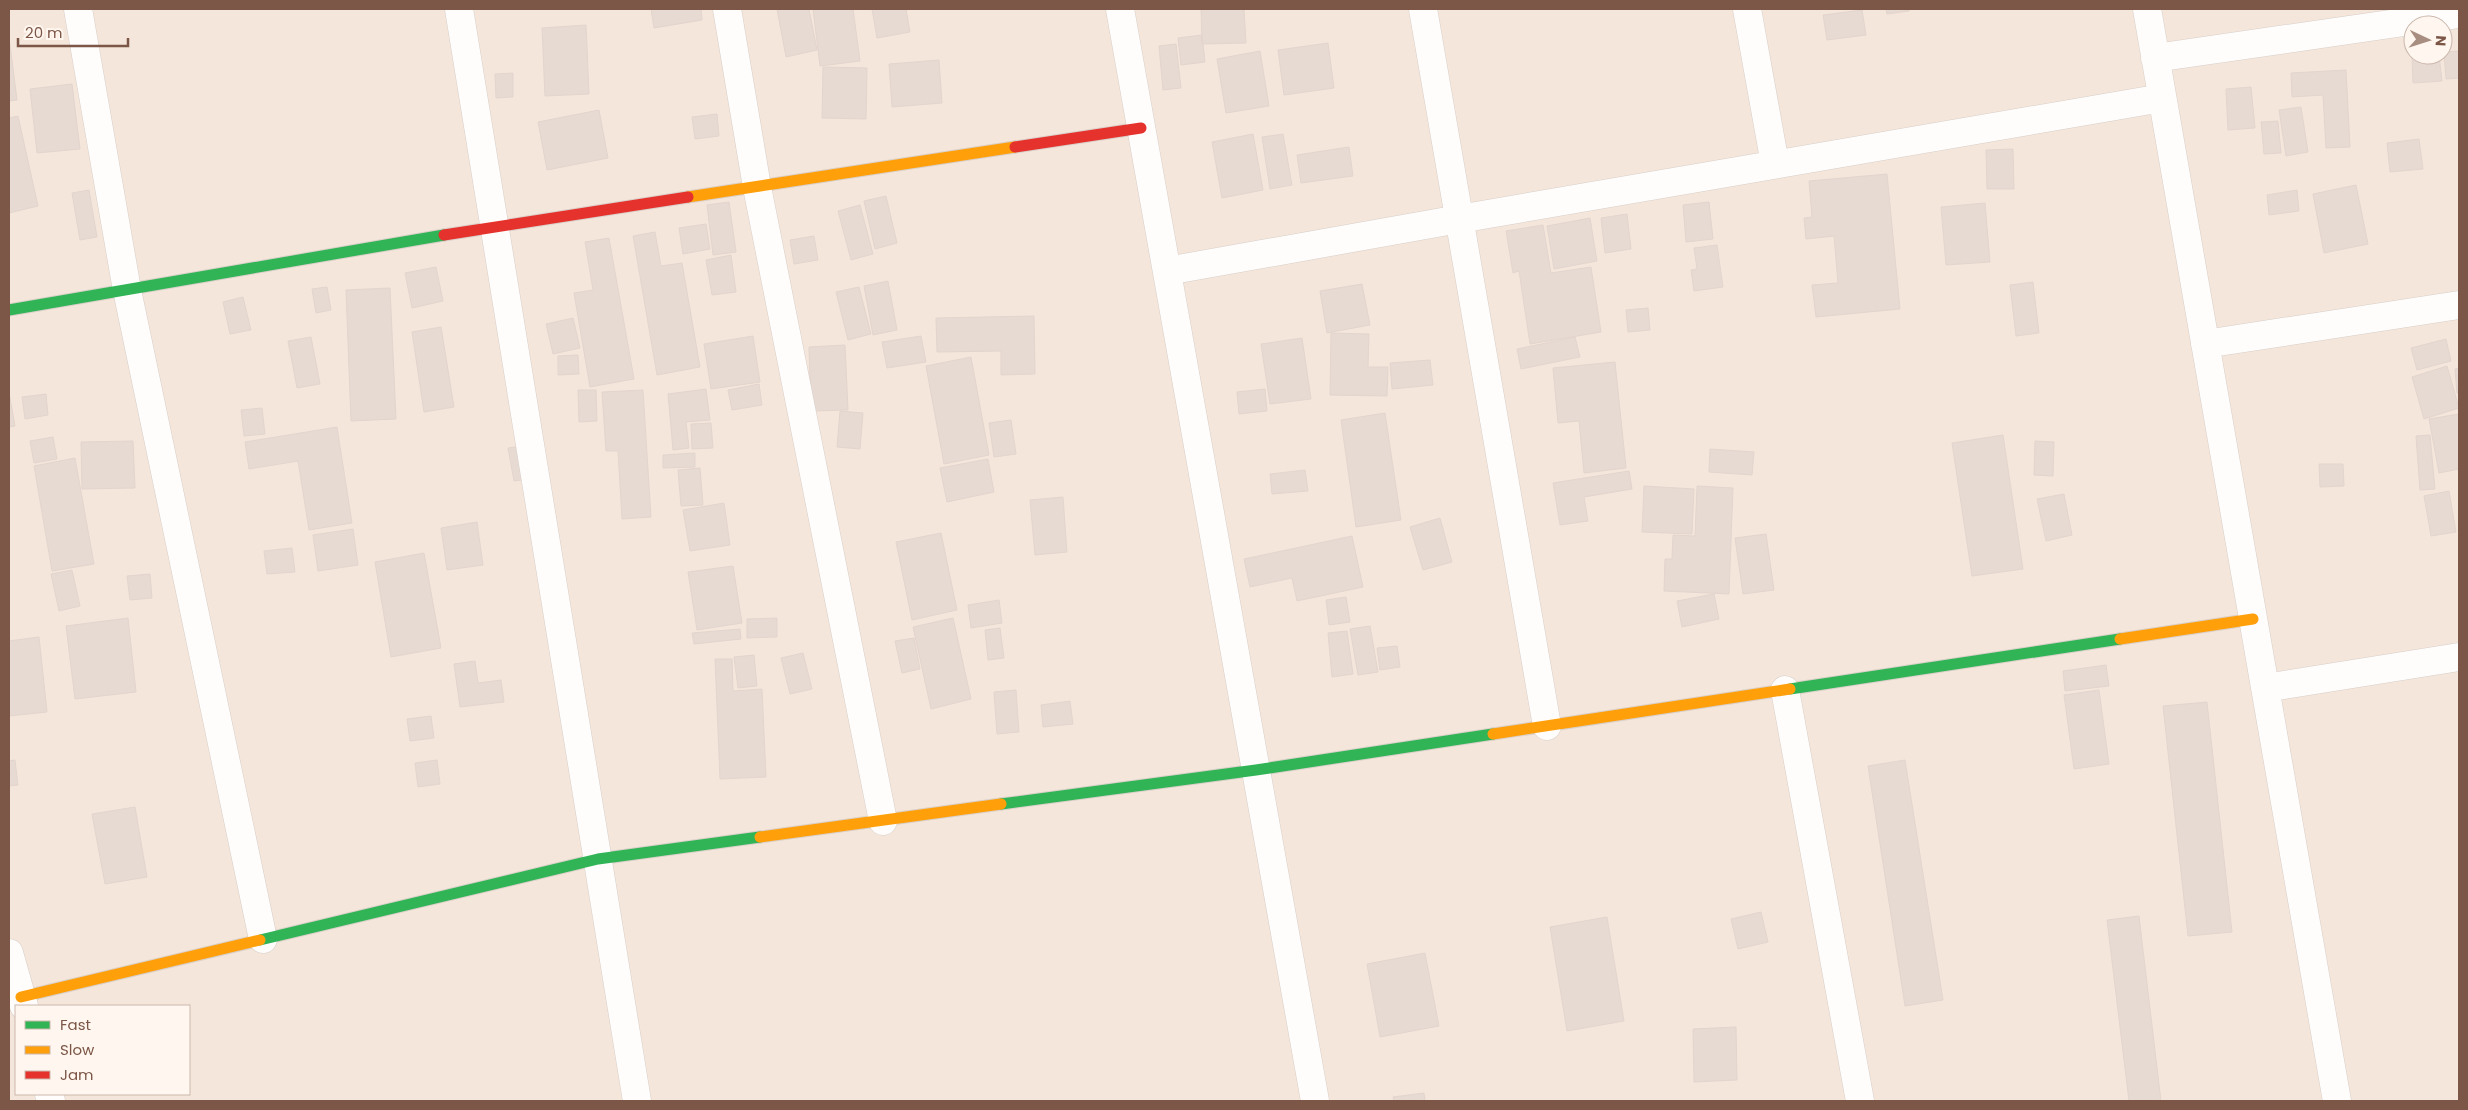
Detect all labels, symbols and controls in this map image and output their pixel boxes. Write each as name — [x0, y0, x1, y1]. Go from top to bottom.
scale bar — [18, 15, 128, 47]
north arrow — [2403, 15, 2453, 65]
text: 20 m — [25, 22, 63, 43]
text: N — [2431, 35, 2451, 47]
legend — [15, 1005, 190, 1095]
text: Fast — [60, 1014, 91, 1035]
text: Slow — [60, 1039, 95, 1060]
text: Jam — [60, 1064, 94, 1085]

